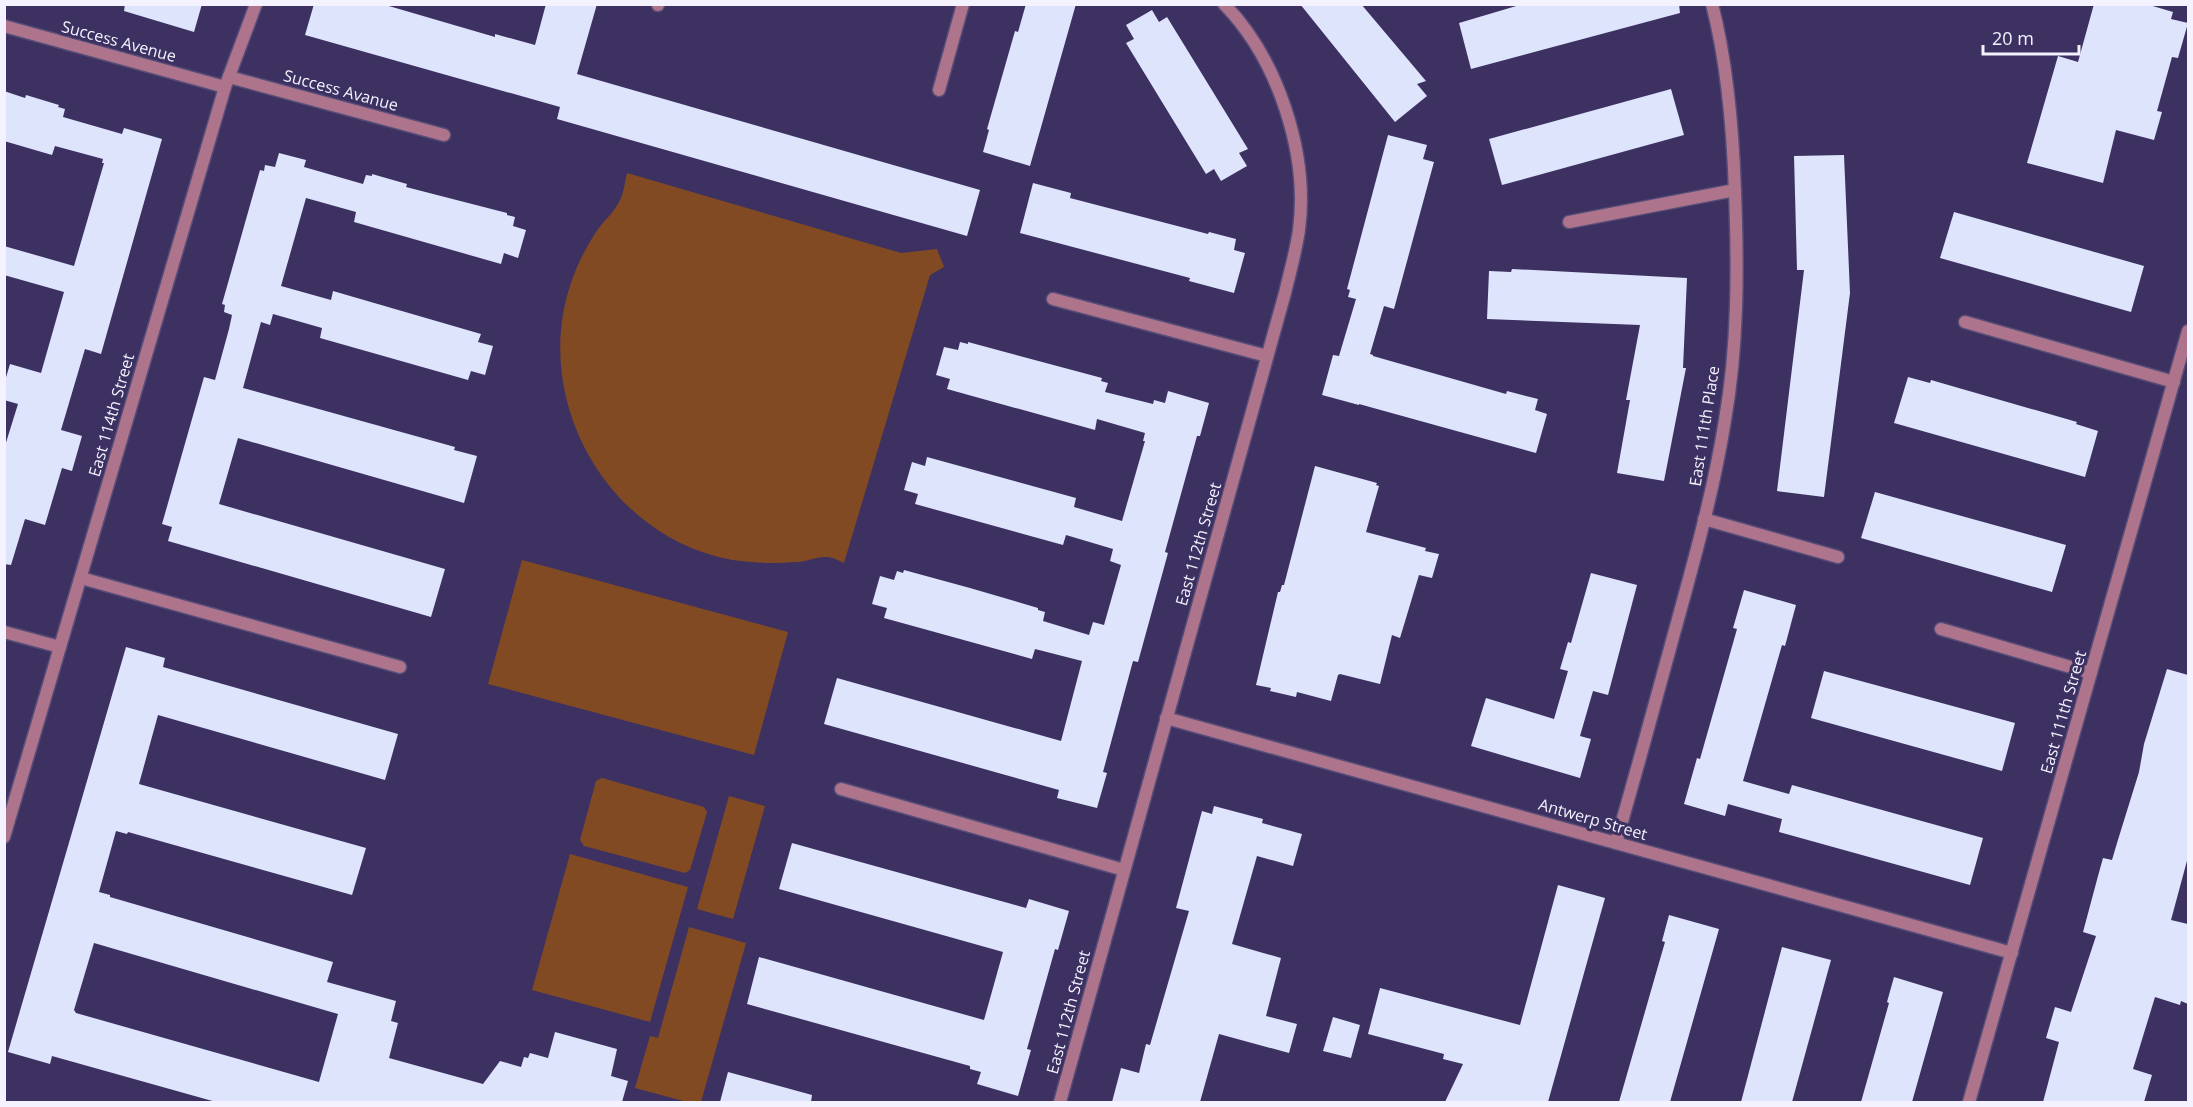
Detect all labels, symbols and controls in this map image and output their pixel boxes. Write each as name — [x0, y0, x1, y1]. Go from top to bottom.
street label: Success Avenue — [59, 15, 179, 67]
scale bar — [1983, 18, 2079, 56]
text: 20 m — [1992, 26, 2034, 50]
street label: Success Avanue — [281, 64, 401, 116]
street label: East 114th Street — [83, 351, 139, 479]
street label: East 111th Place — [1684, 364, 1724, 488]
street label: East 112th Street — [1170, 480, 1226, 608]
street label: East 111th Street — [2035, 648, 2091, 776]
street label: Antwerp Street — [1536, 793, 1650, 845]
street label: East 112th Street — [1041, 947, 1095, 1076]

